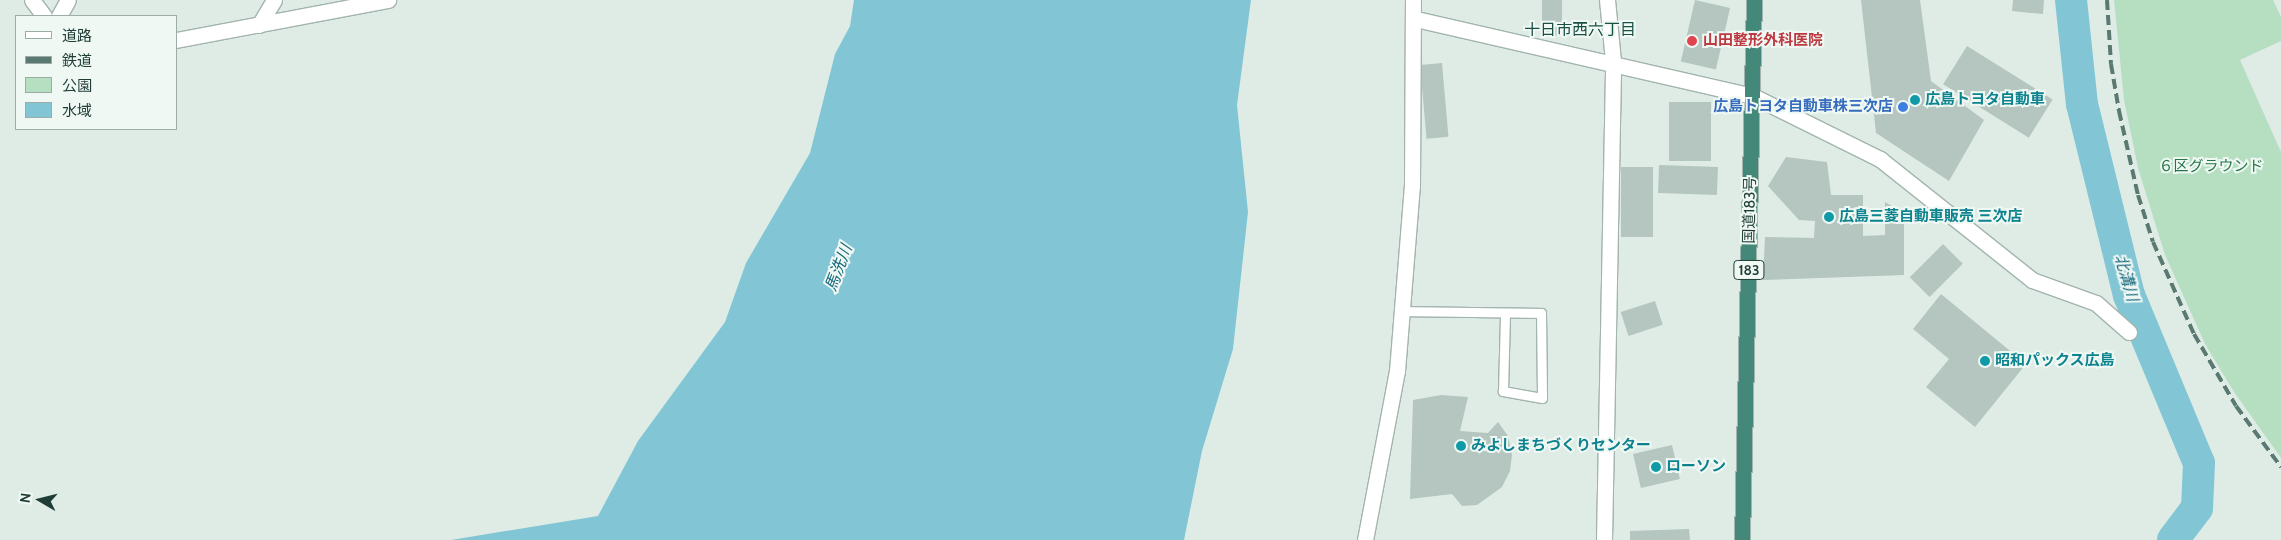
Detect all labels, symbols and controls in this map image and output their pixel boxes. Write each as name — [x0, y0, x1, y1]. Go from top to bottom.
legend — [15, 15, 178, 130]
district label: 十日市西六丁目 — [1524, 20, 1636, 40]
text: 道路 — [62, 27, 92, 45]
place label: 山田整形外科医院 — [1703, 32, 1823, 50]
marker: 山田整形外科医院 — [1685, 34, 1699, 48]
text: 鉄道 — [62, 52, 92, 70]
text: 公園 — [62, 77, 92, 95]
place label: 広島トヨタ自動車 — [1925, 91, 2045, 109]
marker: 広島トヨタ自動車 — [1909, 94, 1921, 106]
place label: 広島トヨタ自動車株三次店 — [1713, 98, 1893, 116]
marker: 広島トヨタ自動車株三次店 — [1897, 101, 1909, 113]
text: 水域 — [62, 102, 92, 120]
park label: ６区グラウンド — [2159, 158, 2263, 176]
street label: 国道183号 — [1740, 176, 1760, 244]
place label: 広島三菱自動車販売 三次店 — [1839, 208, 2022, 226]
marker: 広島三菱自動車販売 三次店 — [1823, 211, 1835, 223]
water label: 馬洗川 — [821, 242, 857, 294]
water label: 北溝川 — [2110, 252, 2142, 304]
road number: 183 — [1733, 258, 1765, 282]
place label: 昭和パックス広島 — [1995, 352, 2115, 370]
marker: 昭和パックス広島 — [1979, 355, 1991, 367]
place label: みよしまちづくりセンター — [1471, 437, 1651, 455]
marker: みよしまちづくりセンター — [1455, 440, 1467, 452]
place label: ローソン — [1666, 458, 1726, 476]
marker: ローソン — [1650, 461, 1662, 473]
north arrow — [15, 475, 65, 525]
text: N — [16, 492, 35, 504]

